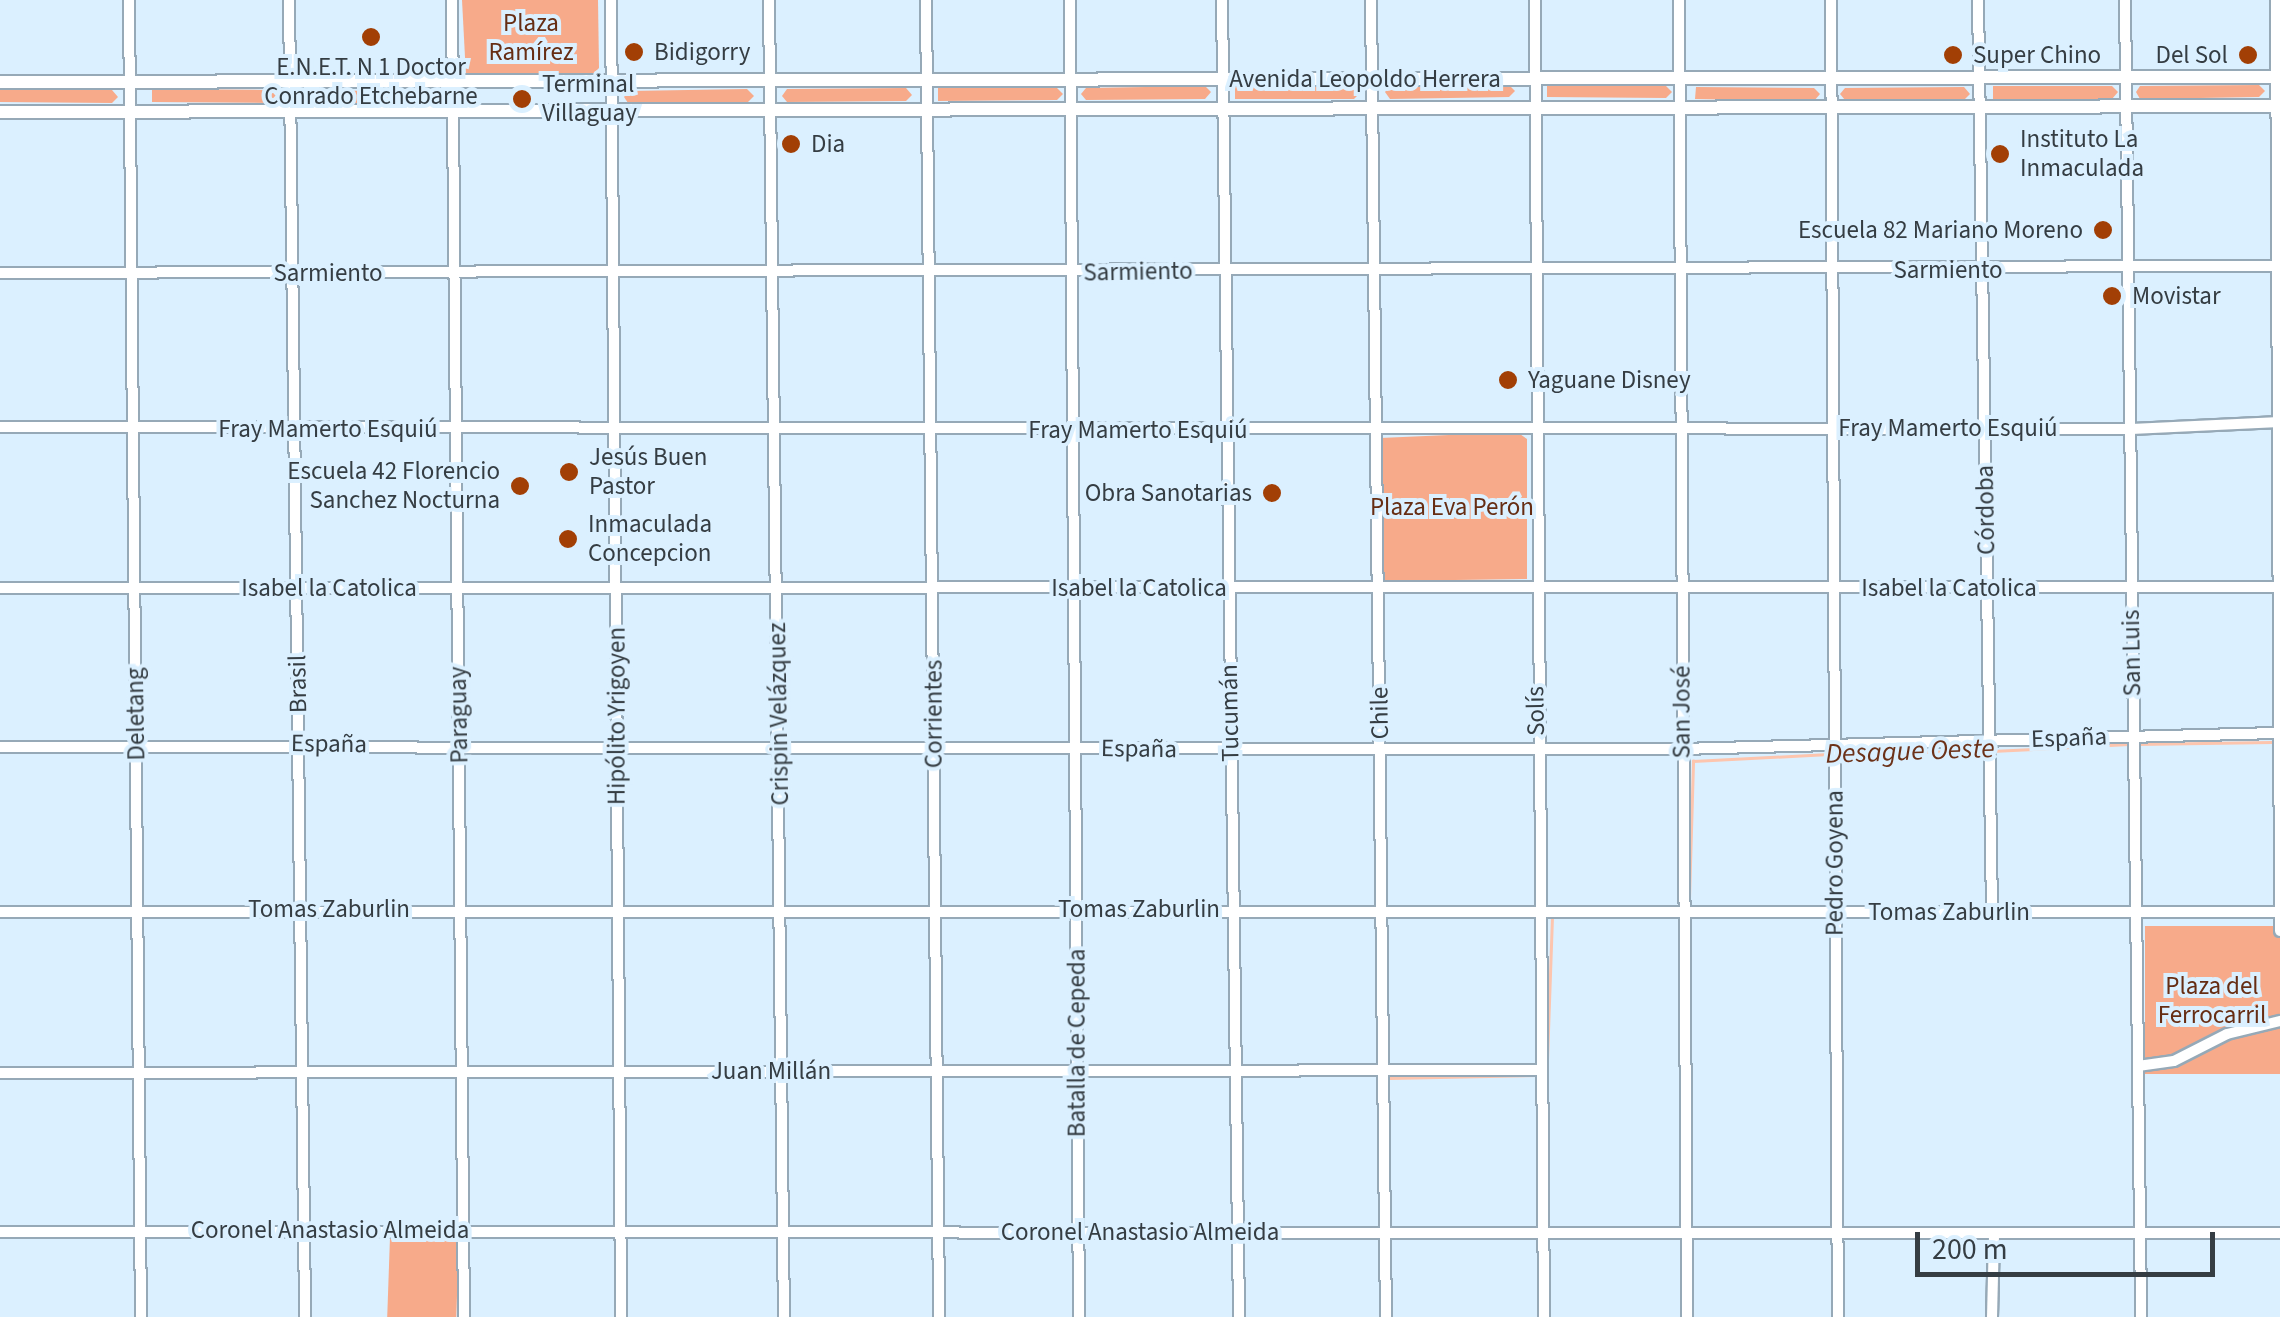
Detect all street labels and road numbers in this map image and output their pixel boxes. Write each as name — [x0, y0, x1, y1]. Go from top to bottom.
street label: Avenida Leopoldo Herrera — [1229, 64, 1501, 94]
street label: Sarmiento — [1893, 255, 2003, 285]
street label: Sarmiento — [1083, 256, 1193, 288]
street label: Sarmiento — [273, 258, 383, 288]
street label: Fray Mamerto Esquiú — [1838, 413, 2058, 443]
street label: Fray Mamerto Esquiú — [218, 414, 438, 444]
street label: Fray Mamerto Esquiú — [1028, 415, 1248, 445]
street label: Córdoba — [1970, 465, 2002, 555]
street label: Isabel la Catolica — [241, 573, 417, 603]
street label: Isabel la Catolica — [1051, 573, 1227, 603]
street label: Isabel la Catolica — [1861, 573, 2037, 603]
street label: San Luis — [2116, 609, 2148, 697]
street label: Crispin Velázquez — [762, 622, 796, 806]
street label: Hipólito Yrigoyen — [602, 627, 632, 805]
street label: Brasil — [282, 655, 314, 713]
street label: Corrientes — [919, 660, 949, 768]
street label: Tucumán — [1214, 664, 1246, 762]
street label: Paraguay — [443, 666, 475, 764]
street label: San José — [1667, 666, 1697, 758]
street label: Deletang — [120, 667, 152, 761]
street label: Chile — [1365, 686, 1395, 740]
street label: Solís — [1521, 686, 1551, 736]
street label: España — [2030, 722, 2108, 754]
street label: España — [291, 728, 367, 760]
street label: España — [1101, 733, 1177, 765]
street label: Pedro Goyena — [1820, 790, 1850, 936]
street label: Tomas Zaburlin — [248, 894, 410, 924]
street label: Tomas Zaburlin — [1058, 894, 1220, 924]
street label: Tomas Zaburlin — [1868, 897, 2030, 927]
street label: Batalla de Cepeda — [1062, 949, 1092, 1137]
street label: Juan Millán — [711, 1056, 831, 1086]
street label: Coronel Anastasio Almeida — [191, 1215, 469, 1245]
street label: Coronel Anastasio Almeida — [1001, 1217, 1279, 1247]

